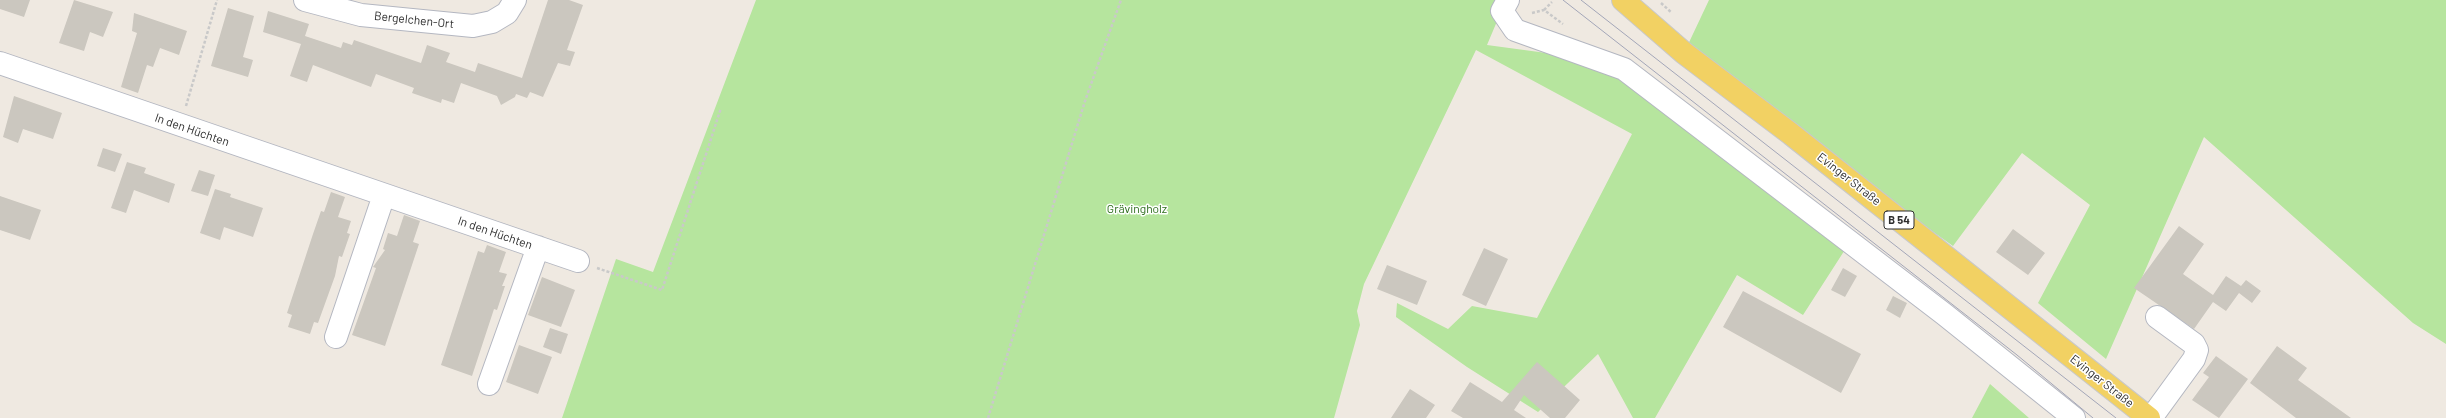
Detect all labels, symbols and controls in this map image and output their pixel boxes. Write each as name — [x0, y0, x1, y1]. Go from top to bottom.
street label: Bergelchen-Ort — [373, 9, 455, 31]
street label: In den Hüchten — [153, 111, 231, 149]
street label: Evinger Straße — [1814, 150, 1884, 208]
park label: Grävingholz — [1107, 202, 1167, 216]
road number: B 54 — [1884, 211, 1914, 229]
street label: In den Hüchten — [456, 214, 534, 252]
street label: Evinger Straße — [2067, 352, 2137, 410]

